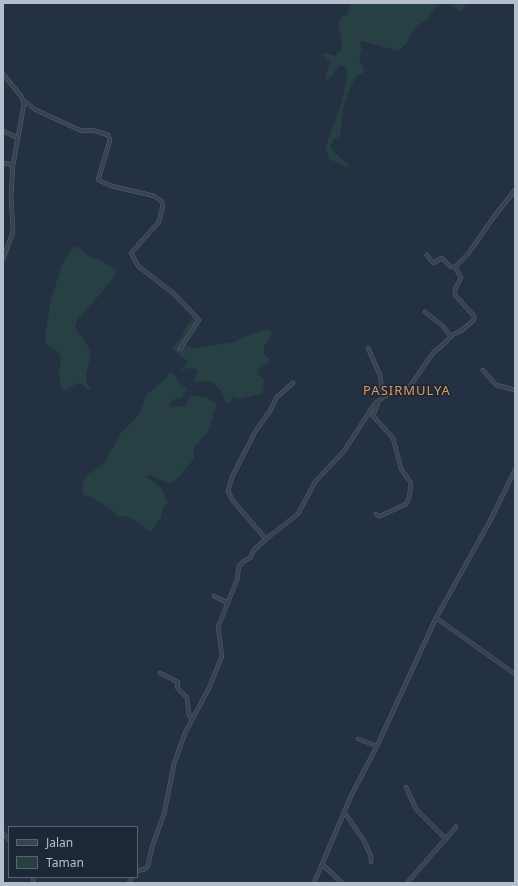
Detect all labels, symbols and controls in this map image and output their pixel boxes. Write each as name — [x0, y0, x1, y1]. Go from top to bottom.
district label: PASIRMULYA — [363, 383, 451, 399]
legend — [8, 826, 138, 878]
text: Jalan — [46, 834, 73, 851]
text: Taman — [46, 854, 84, 871]

